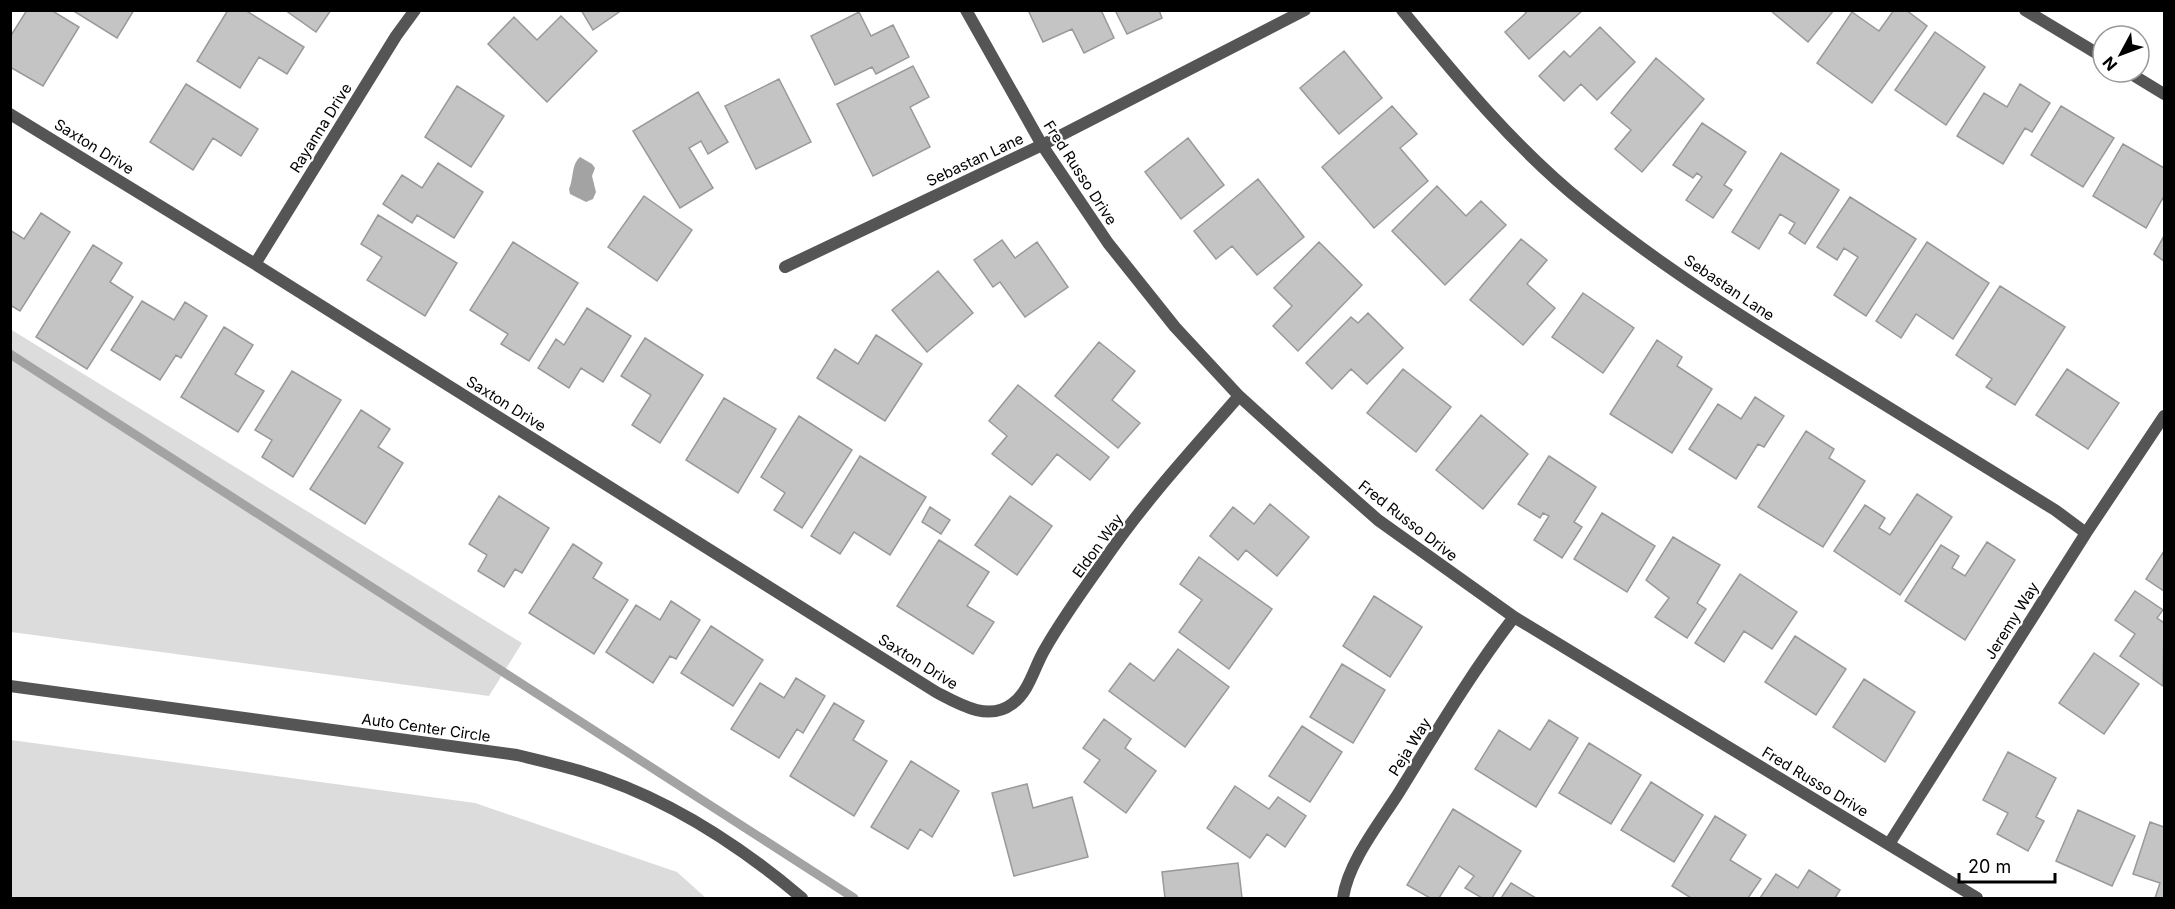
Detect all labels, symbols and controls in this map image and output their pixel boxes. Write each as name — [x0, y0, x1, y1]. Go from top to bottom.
north arrow — [2091, 24, 2151, 84]
text: N — [2098, 53, 2121, 75]
street label: Rayanna Drive — [285, 79, 356, 176]
street label: Saxton Drive — [51, 115, 138, 179]
street label: Fred Russo Drive — [1040, 117, 1121, 229]
street label: Sebastan Lane — [923, 129, 1026, 190]
street label: Sebastan Lane — [1680, 250, 1778, 325]
street label: Saxton Drive — [463, 372, 550, 436]
street label: Fred Russo Drive — [1355, 476, 1462, 565]
street label: Eldon Way — [1068, 510, 1128, 581]
street label: Jeremy Way — [1980, 578, 2043, 663]
street label: Saxton Drive — [875, 630, 962, 694]
street label: Auto Center Circle — [360, 709, 492, 746]
street label: Peja Way — [1384, 714, 1435, 779]
street label: Fred Russo Drive — [1759, 742, 1872, 821]
scale bar — [1959, 846, 2055, 884]
text: 20 m — [1968, 856, 2011, 877]

